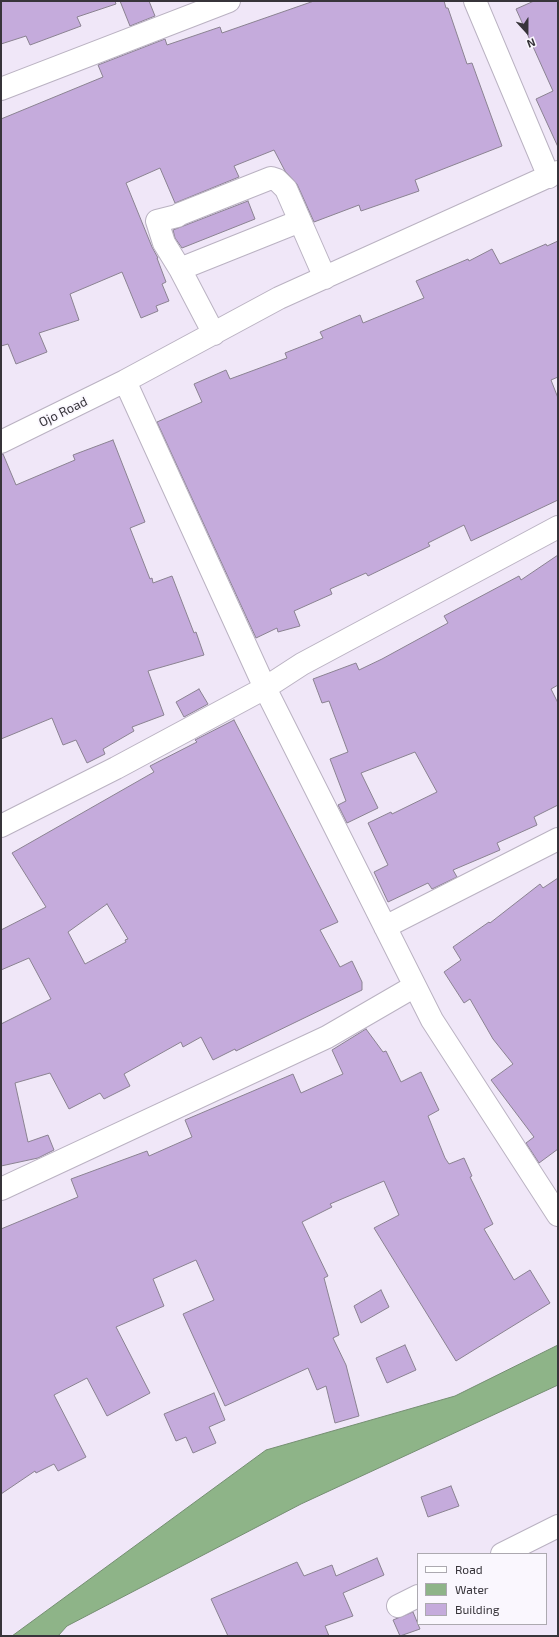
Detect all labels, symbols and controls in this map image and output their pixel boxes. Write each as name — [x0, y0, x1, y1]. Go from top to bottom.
north arrow — [507, 12, 547, 52]
text: N — [525, 36, 538, 51]
street label: Ojo Road — [36, 394, 90, 430]
legend — [417, 1553, 547, 1625]
text: Road — [455, 1562, 483, 1576]
text: Water — [455, 1582, 489, 1596]
text: Building — [455, 1602, 499, 1616]

